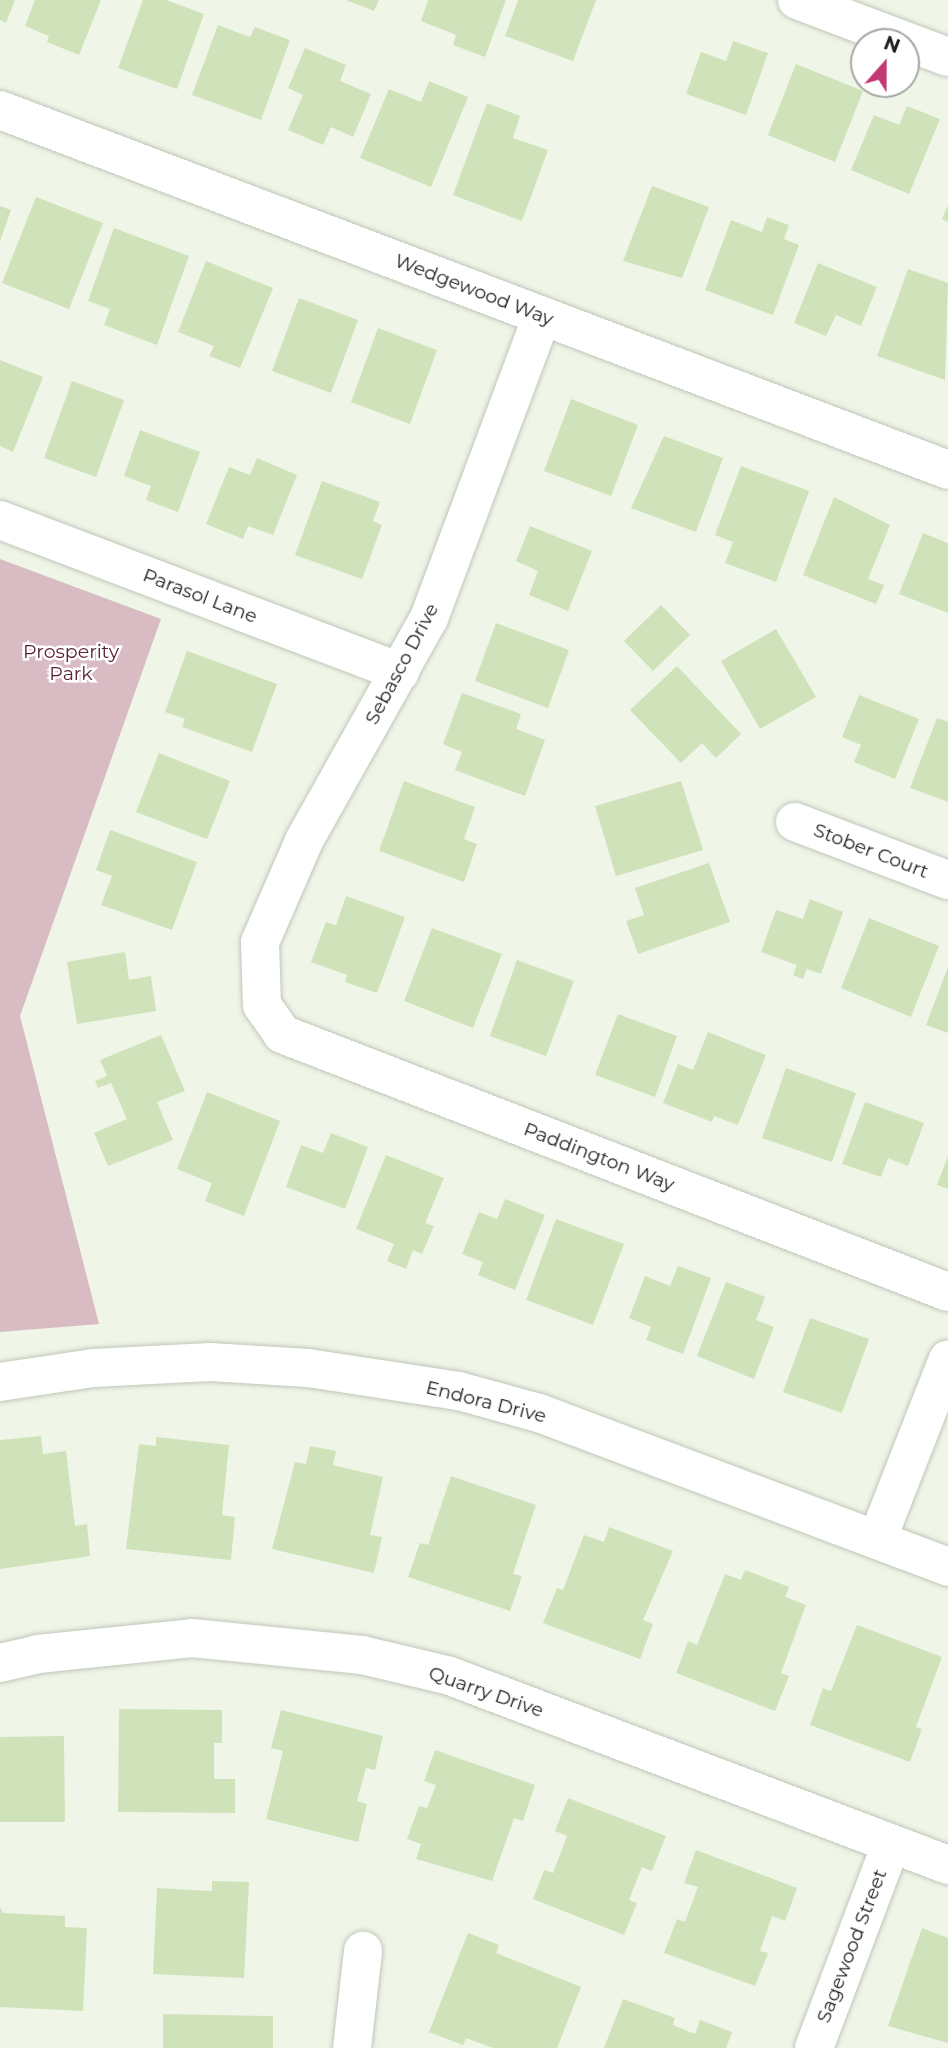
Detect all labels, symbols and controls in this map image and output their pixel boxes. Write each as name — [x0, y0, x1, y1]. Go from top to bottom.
north arrow — [850, 28, 920, 98]
text: N — [881, 31, 903, 58]
street label: Wedgewood Way — [391, 249, 557, 331]
street label: Parasol Lane — [140, 564, 260, 628]
street label: Sebasco Drive — [361, 600, 443, 728]
park label: Prosperity Park — [23, 641, 119, 685]
street label: Stober Court — [810, 819, 932, 883]
street label: Paddington Way — [520, 1118, 678, 1196]
street label: Endora Drive — [423, 1376, 549, 1428]
street label: Quarry Drive — [426, 1662, 546, 1722]
street label: Sagewood Street — [812, 1866, 892, 2026]

